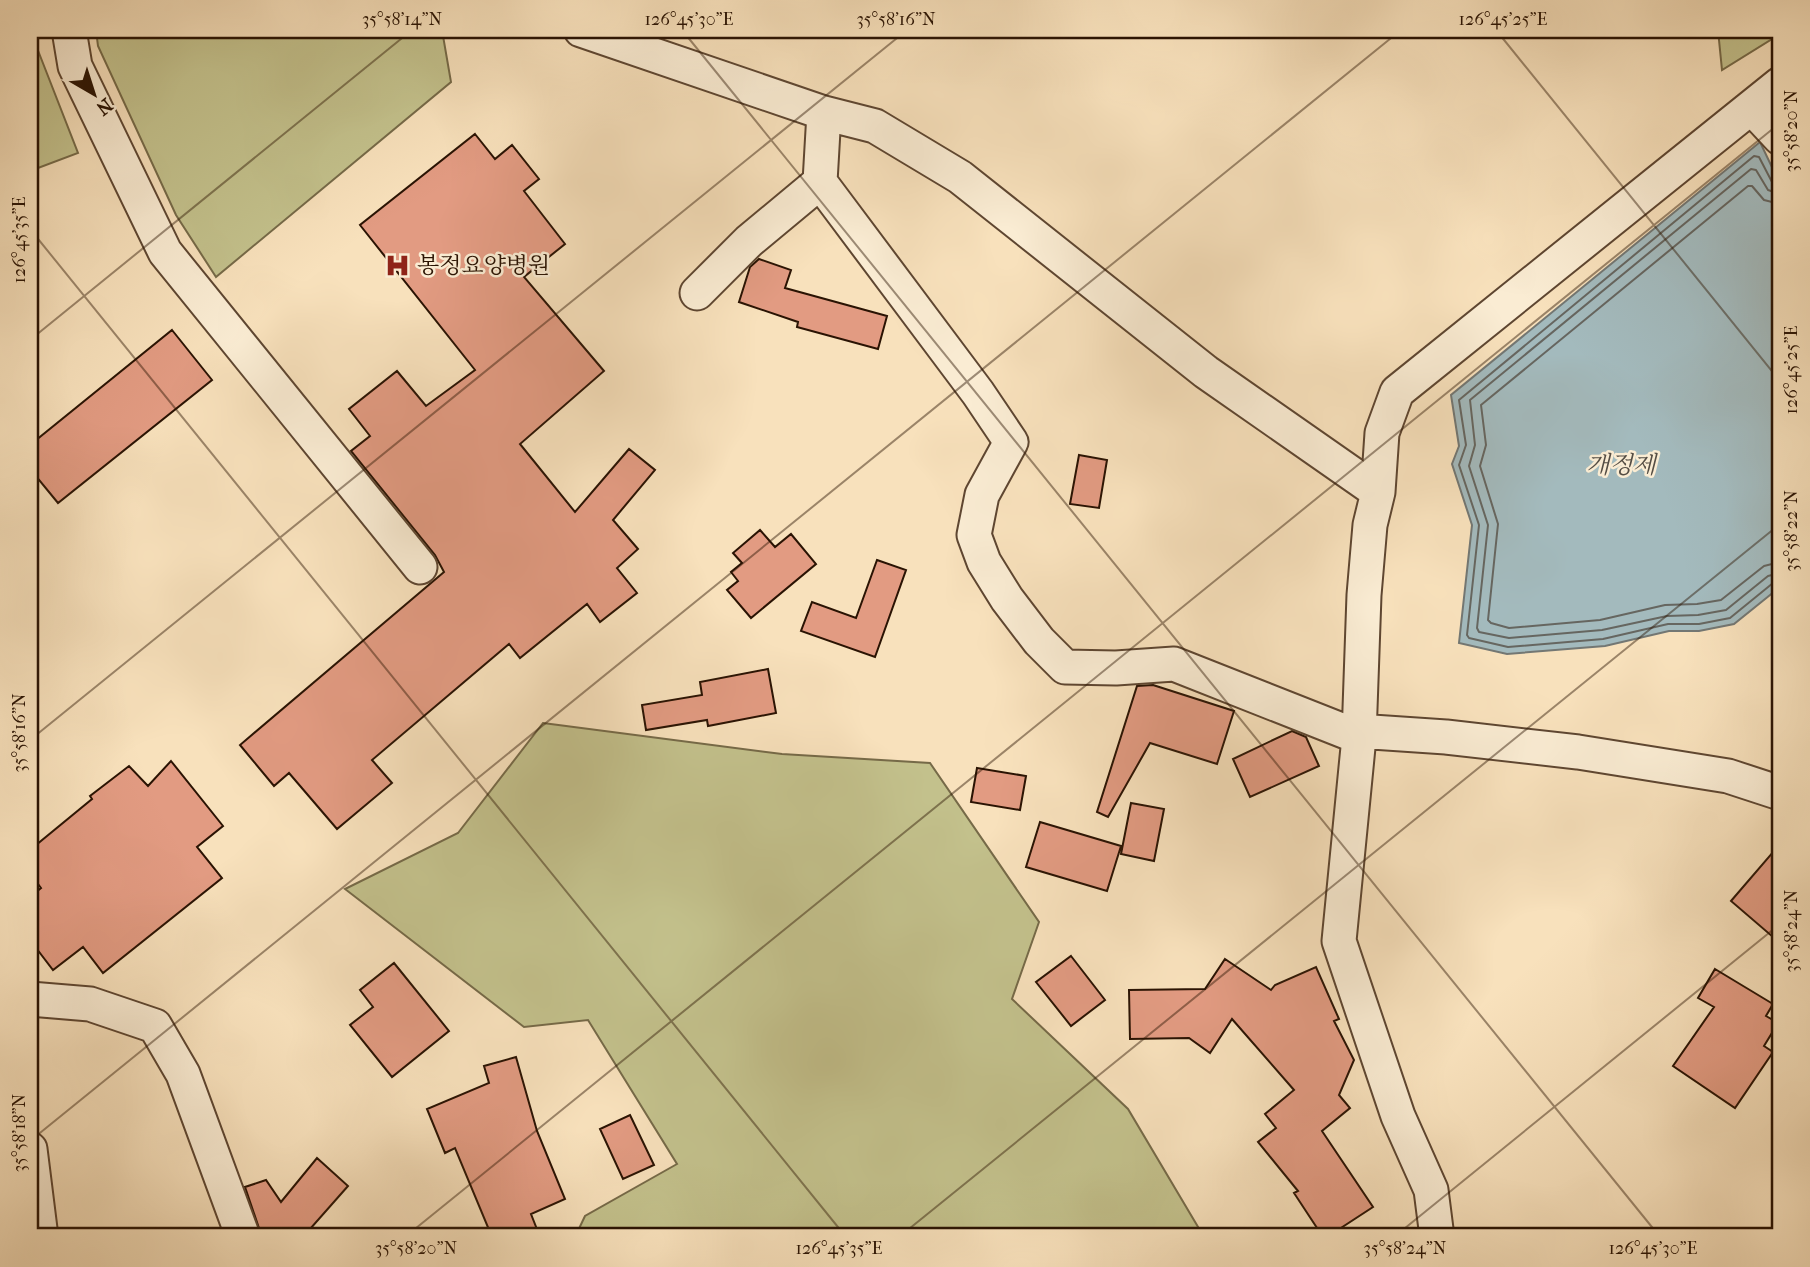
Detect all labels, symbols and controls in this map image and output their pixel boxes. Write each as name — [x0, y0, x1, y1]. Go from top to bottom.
text: 35°58'14"N — [362, 9, 442, 30]
text: 126°45'30"E — [644, 9, 734, 30]
text: 35°58'16"N — [856, 9, 936, 30]
text: 126°45'25"E — [1459, 9, 1547, 30]
north arrow — [60, 60, 130, 130]
text: 35°58'20"N — [1781, 90, 1802, 172]
text: N — [91, 93, 117, 120]
text: 126°45'35"E — [9, 197, 30, 283]
hospital icon: 봉정요양병원 — [383, 251, 411, 279]
place label: 봉정요양병원 — [417, 252, 550, 279]
text: 126°45'25"E — [1781, 326, 1802, 414]
water label: 개정제 — [1586, 451, 1659, 479]
text: 35°58'22"N — [1781, 490, 1802, 572]
text: 35°58'16"N — [9, 693, 30, 773]
text: 35°58'24"N — [1781, 889, 1802, 972]
text: 35°58'18"N — [9, 1093, 30, 1172]
text: 35°58'20"N — [375, 1238, 457, 1259]
text: 126°45'35"E — [796, 1238, 882, 1259]
text: 35°58'24"N — [1364, 1238, 1447, 1259]
text: 126°45'30"E — [1608, 1238, 1698, 1259]

